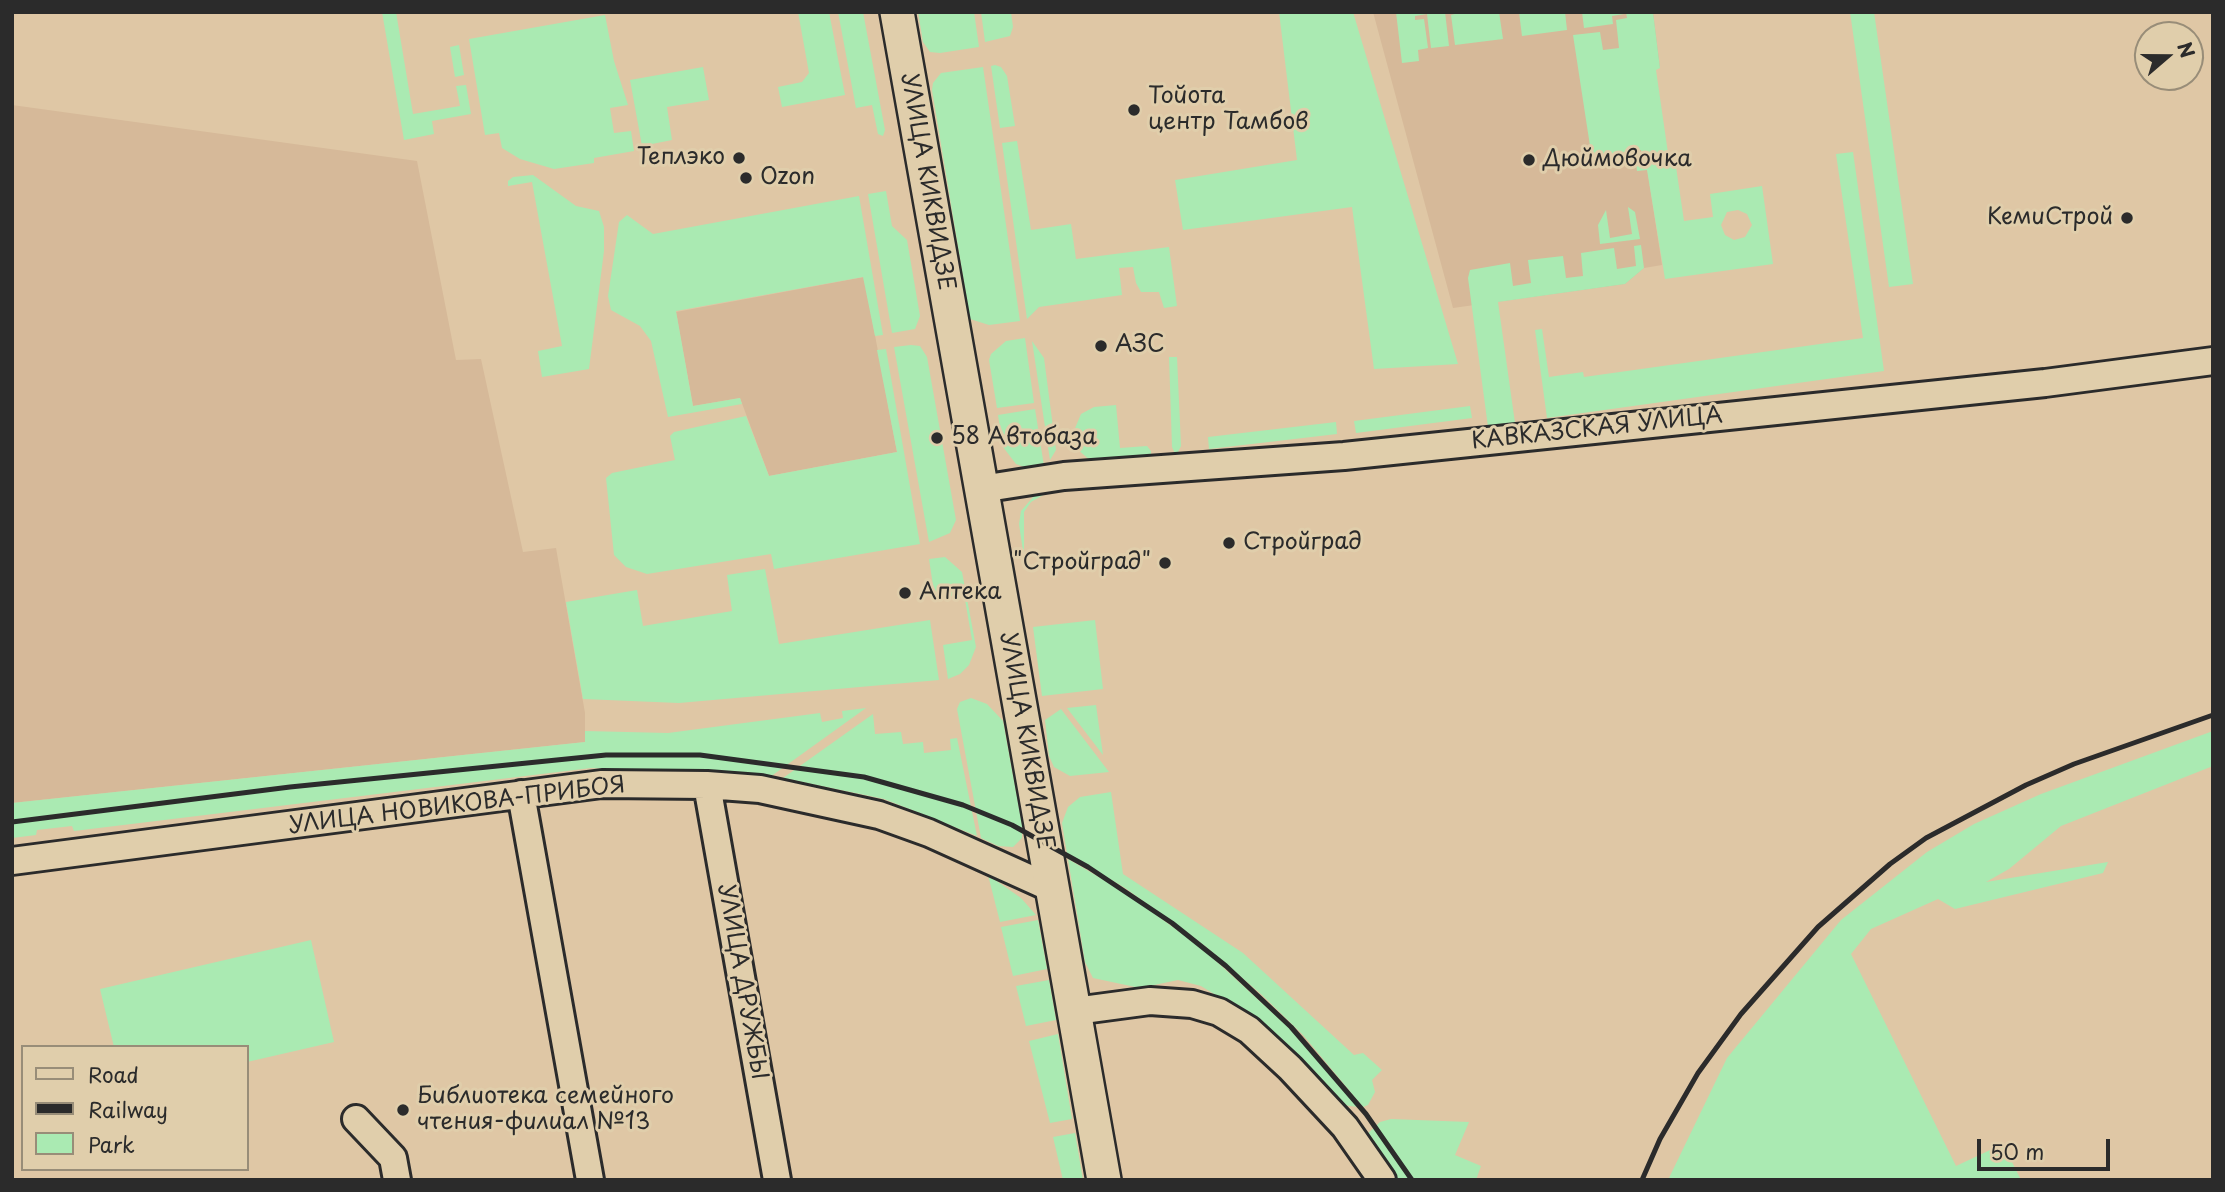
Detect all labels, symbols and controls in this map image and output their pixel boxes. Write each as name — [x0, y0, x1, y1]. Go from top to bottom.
north arrow — [2134, 21, 2204, 91]
text: N — [2171, 38, 2203, 61]
street label: УЛИЦА КИКВИДЗЕ — [894, 71, 960, 293]
place label: Тойота центр Тамбов — [1148, 83, 1308, 137]
marker: Тойота центр Тамбов — [1126, 102, 1142, 118]
place label: Теплэко — [637, 144, 725, 172]
place label: Дюймовочка — [1543, 146, 1692, 174]
marker: Теплэко — [731, 150, 747, 166]
marker: Дюймовочка — [1521, 152, 1537, 168]
place label: Ozon — [760, 164, 815, 192]
marker: Ozon — [738, 170, 754, 186]
place label: КемиСтрой — [1987, 204, 2113, 232]
marker: КемиСтрой — [2119, 210, 2135, 226]
place label: АЗС — [1115, 332, 1165, 360]
marker: АЗС — [1093, 338, 1109, 354]
street label: КАВКАЗСКАЯ УЛИЦА — [1470, 402, 1724, 456]
place label: 58 Автобаза — [951, 424, 1097, 452]
marker: 58 Автобаза — [929, 430, 945, 446]
place label: Стройград — [1243, 529, 1362, 557]
marker: Стройград — [1221, 535, 1237, 551]
place label: "Стройград" — [1013, 549, 1151, 577]
marker: "Стройград" — [1157, 555, 1173, 571]
place label: Аптека — [919, 579, 1001, 607]
marker: Аптека — [897, 585, 913, 601]
street label: УЛИЦА КИКВИДЗЕ — [993, 630, 1059, 852]
street label: УЛИЦА НОВИКОВА-ПРИБОЯ — [287, 772, 627, 840]
street label: УЛИЦА ДРУЖБЫ — [711, 882, 773, 1082]
legend — [21, 1045, 248, 1171]
text: Road — [88, 1058, 139, 1090]
place label: Библиотека семейного чтения-филиал №13 — [417, 1083, 674, 1137]
text: Railway — [88, 1093, 168, 1125]
marker: Библиотека семейного чтения-филиал №13 — [395, 1102, 411, 1118]
scale bar — [1980, 1126, 2113, 1170]
text: Park — [88, 1128, 135, 1160]
text: 50 m — [1990, 1135, 2044, 1167]

